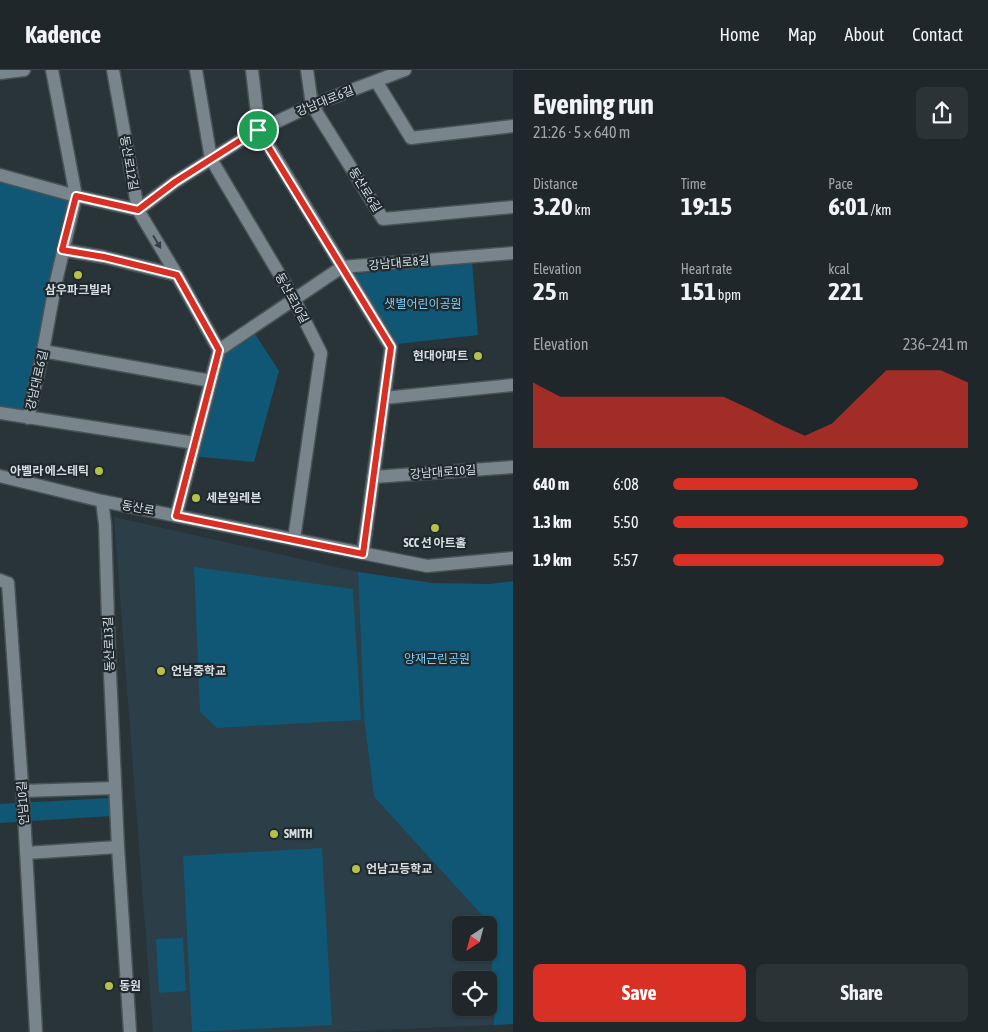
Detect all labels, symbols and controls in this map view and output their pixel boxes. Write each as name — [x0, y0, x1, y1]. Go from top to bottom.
text: Kadence — [25, 21, 101, 48]
text: Home — [720, 24, 760, 45]
text: Map — [788, 24, 817, 45]
text: About — [845, 24, 884, 45]
text: Contact — [912, 24, 963, 45]
street label: 강남대로6길 — [294, 83, 356, 119]
button: share — [916, 87, 968, 139]
text: Evening run — [533, 88, 654, 120]
pin — [237, 109, 279, 151]
icon: arrive — [244, 116, 272, 144]
text: 21:26 · 5 × 640 m — [533, 123, 630, 141]
street label: 동산로12길 — [117, 134, 141, 192]
street label: 동산로6길 — [346, 165, 384, 215]
text: Distance — [533, 176, 578, 192]
text: Time — [681, 176, 706, 192]
text: Pace — [828, 176, 853, 192]
text: 3.20 — [533, 192, 573, 220]
text: 19:15 — [681, 192, 732, 220]
text: 6:01 — [828, 192, 869, 220]
text: km — [573, 202, 591, 218]
text: /km — [869, 202, 891, 218]
one-way arrow — [153, 236, 162, 249]
street label: 강남대로8길 — [368, 253, 430, 273]
text: Elevation — [533, 261, 582, 277]
text: Heart rate — [681, 261, 732, 277]
text: kcal — [828, 261, 850, 277]
marker: 삼우파크빌라 — [72, 269, 84, 281]
street label: 동산로10길 — [272, 270, 312, 326]
text: 25 — [533, 277, 557, 305]
text: 151 — [681, 277, 716, 305]
text: 221 — [828, 277, 864, 305]
place label: 삼우파크빌라 — [45, 283, 111, 297]
text: m — [557, 287, 569, 303]
text: bpm — [716, 287, 741, 303]
park label: 샛별어린이공원 — [384, 297, 462, 311]
text: Elevation — [533, 335, 588, 353]
text: 236–241 m — [903, 335, 968, 353]
street label: 강남대로6길 — [23, 349, 51, 411]
place label: 현대아파트 — [413, 349, 468, 363]
marker: 현대아파트 — [472, 350, 484, 362]
street label: 강남대로10길 — [409, 463, 477, 481]
place label: 아벨라 에스테틱 — [10, 464, 89, 478]
marker: 아벨라 에스테틱 — [93, 465, 105, 477]
text: 640 m — [533, 475, 569, 493]
text: 6:08 — [613, 475, 639, 493]
place label: 세븐일레븐 — [206, 491, 261, 505]
marker: 세븐일레븐 — [190, 492, 202, 504]
street label: 동산로 — [120, 498, 156, 518]
text: 1.3 km — [533, 513, 572, 531]
text: 5:50 — [613, 513, 638, 531]
marker: SCC 선 아트홀 — [429, 522, 441, 534]
place label: SCC 선 아트홀 — [403, 536, 467, 550]
text: 1.9 km — [533, 551, 572, 569]
text: 5:57 — [613, 551, 638, 569]
street label: 동산로13길 — [101, 616, 117, 672]
park label: 양재근린공원 — [404, 652, 470, 666]
place label: 언남중학교 — [171, 664, 226, 678]
marker: 언남중학교 — [155, 665, 167, 677]
street label: 언남10길 — [14, 780, 32, 826]
place label: SMITH — [284, 827, 312, 841]
marker: SMITH — [268, 828, 280, 840]
place label: 언남고등학교 — [366, 862, 432, 876]
marker: 언남고등학교 — [350, 863, 362, 875]
north arrow — [452, 916, 498, 961]
map controls — [452, 916, 497, 1016]
button: Save — [533, 964, 746, 1022]
button: Share — [756, 964, 968, 1022]
button: locate — [452, 971, 497, 1016]
place label: 동원 — [119, 979, 141, 993]
marker: 동원 — [103, 980, 115, 992]

